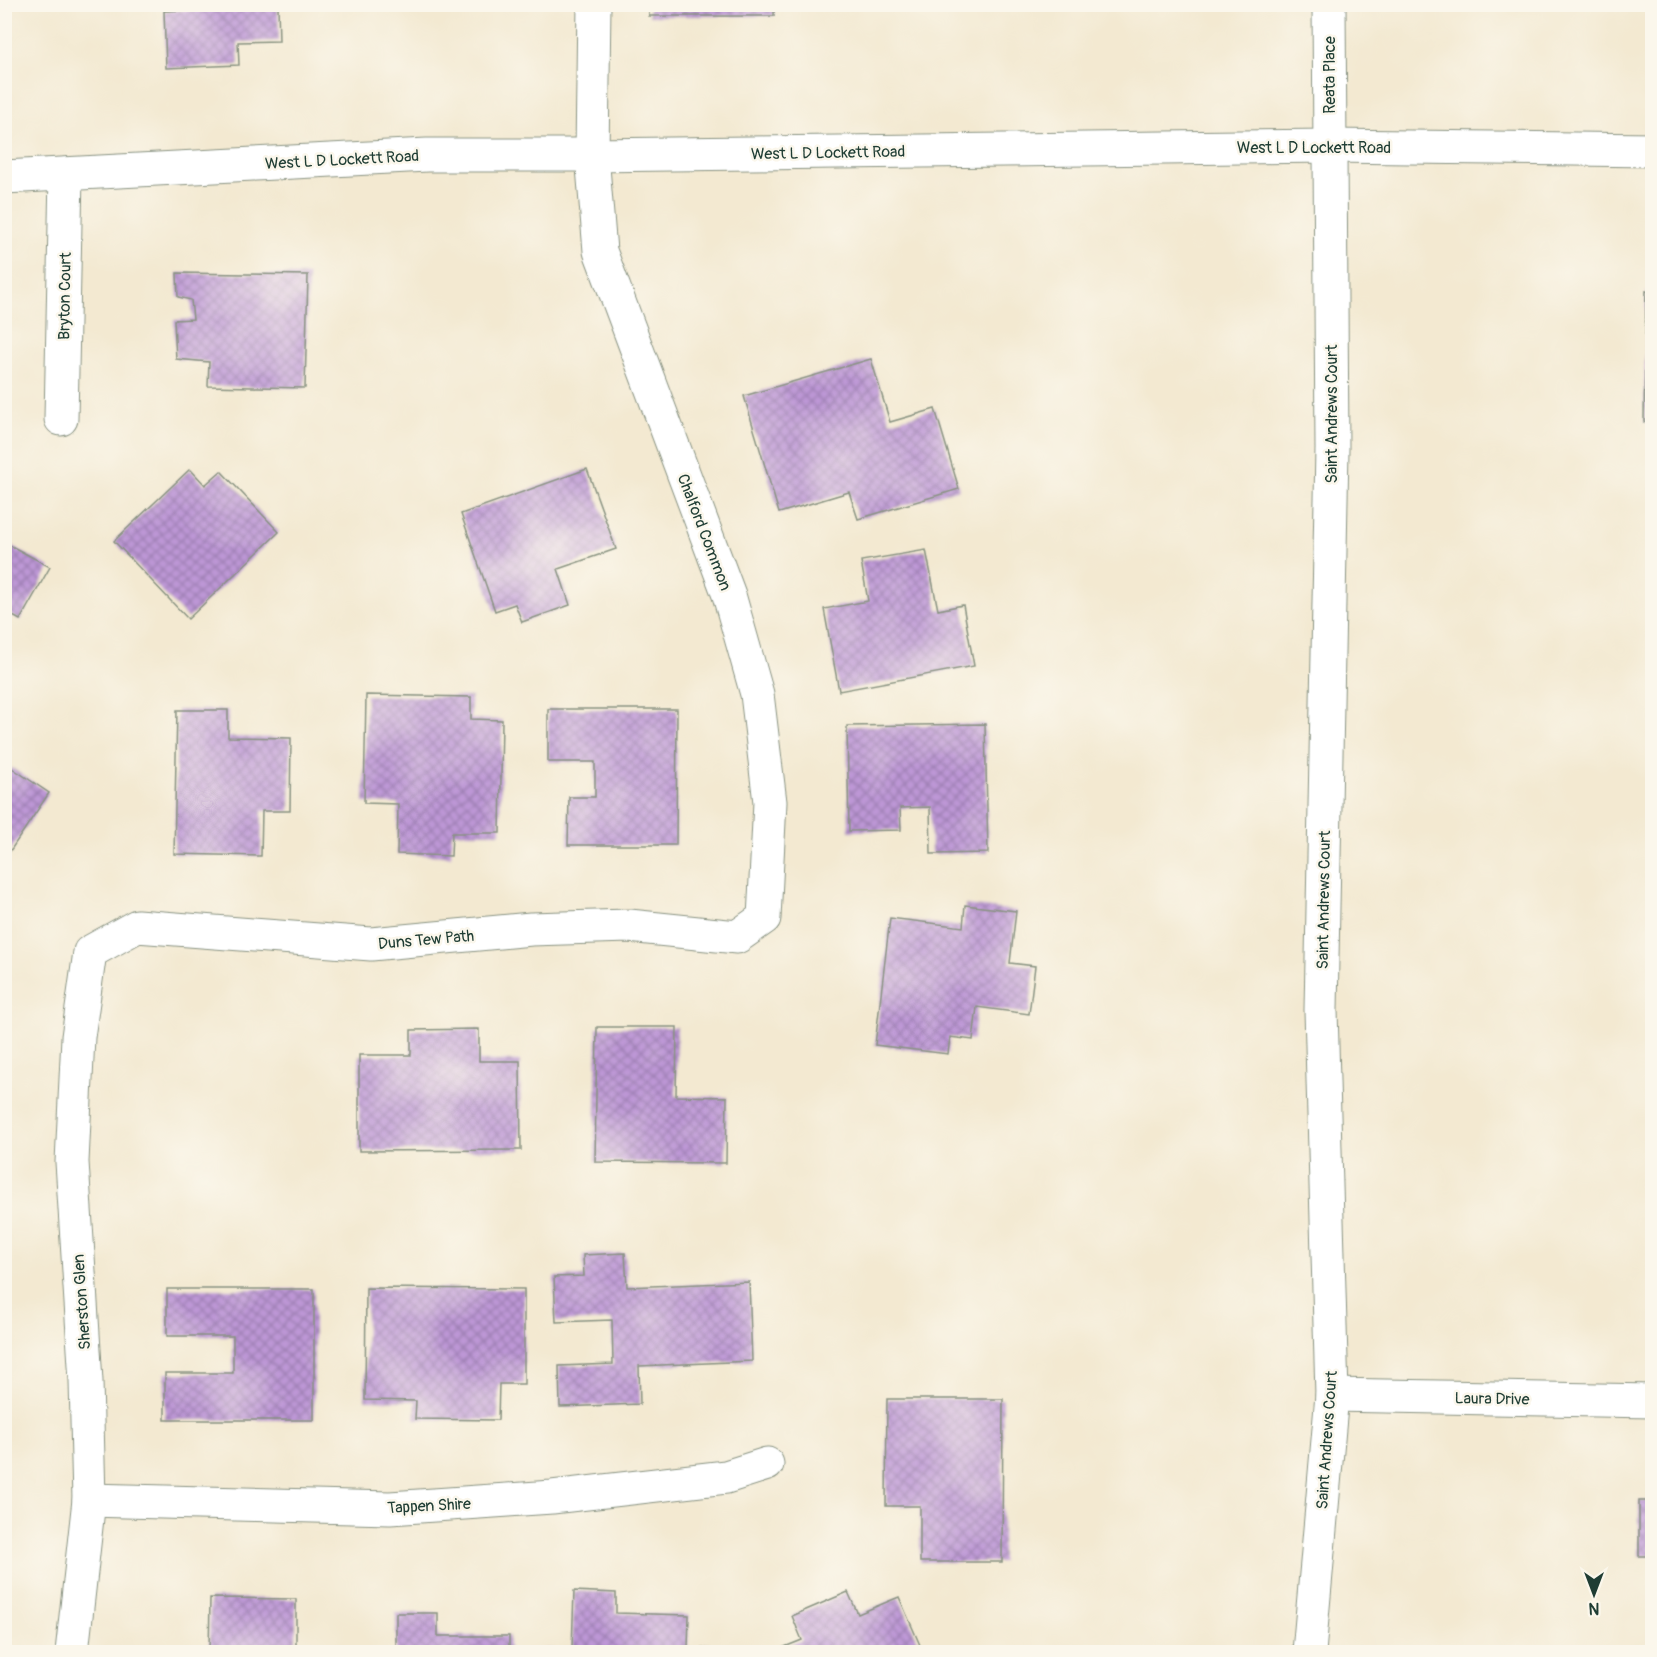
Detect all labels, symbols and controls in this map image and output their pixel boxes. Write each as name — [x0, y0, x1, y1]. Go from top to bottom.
street label: Reata Place — [1320, 36, 1340, 114]
street label: West L D Lockett Road — [1237, 138, 1391, 158]
street label: West L D Lockett Road — [751, 142, 905, 164]
street label: West L D Lockett Road — [264, 146, 420, 174]
street label: Bryton Court — [54, 251, 76, 340]
street label: Saint Andrews Court — [1322, 344, 1342, 483]
street label: Chalford Common — [673, 471, 736, 594]
street label: Saint Andrews Court — [1313, 830, 1335, 970]
street label: Duns Tew Path — [377, 926, 475, 954]
street label: Sherston Glen — [69, 1253, 95, 1350]
street label: Saint Andrews Court — [1312, 1370, 1342, 1510]
street label: Laura Drive — [1454, 1388, 1530, 1410]
street label: Tappen Shire — [387, 1494, 471, 1518]
north arrow — [1564, 1564, 1624, 1624]
text: N — [1588, 1598, 1599, 1618]

